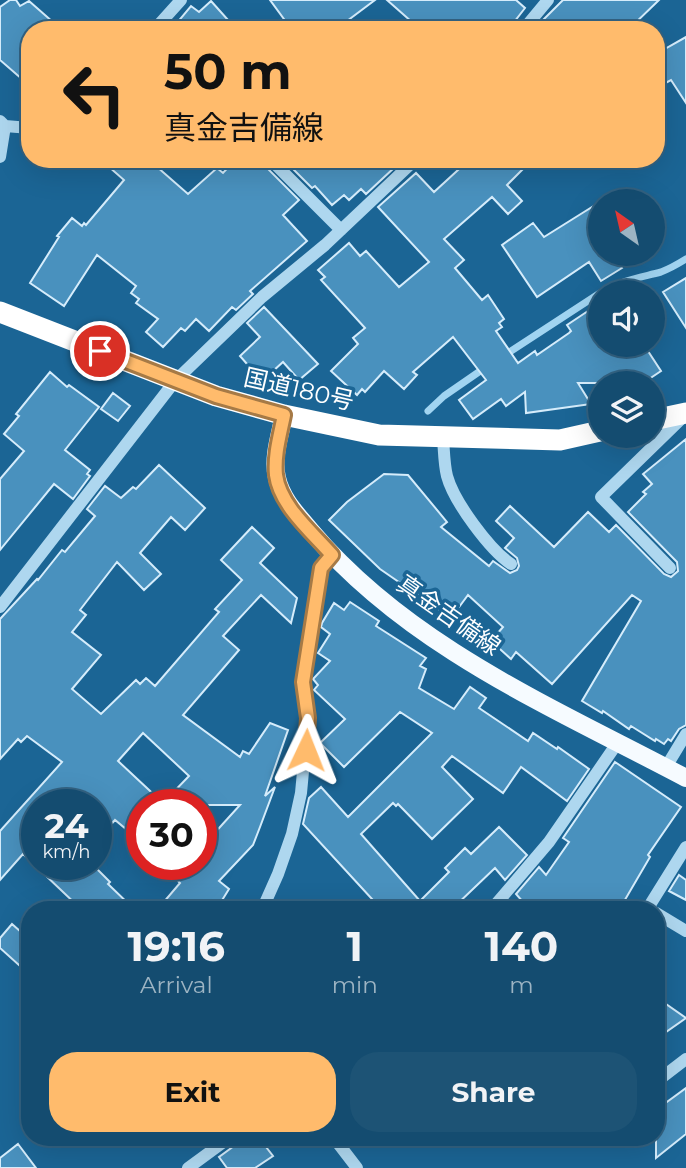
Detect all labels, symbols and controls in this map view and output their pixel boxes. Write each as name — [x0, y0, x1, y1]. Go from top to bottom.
text: 50 m — [164, 42, 292, 101]
icon: left — [49, 49, 140, 140]
text: 真金吉備線 — [164, 108, 324, 147]
north arrow — [588, 189, 665, 266]
map controls — [588, 189, 665, 448]
button: sound — [588, 280, 665, 357]
pin — [70, 321, 130, 381]
icon: arrive — [81, 332, 119, 370]
street label: 国道180号 — [241, 362, 357, 416]
button: layers — [588, 371, 665, 448]
street label: 真金吉備線 — [392, 569, 506, 661]
position arrow — [269, 713, 343, 787]
speed limit sign: 30 — [126, 789, 217, 880]
text: 24 — [44, 804, 89, 847]
text: km/h — [42, 841, 91, 863]
text: 19:16 — [128, 920, 225, 972]
text: 1 — [347, 920, 363, 972]
text: 140 — [484, 920, 558, 972]
text: Arrival — [140, 971, 213, 999]
text: min — [332, 971, 378, 999]
text: m — [509, 971, 534, 999]
button: Exit — [49, 1052, 336, 1132]
button: Share — [350, 1052, 637, 1132]

